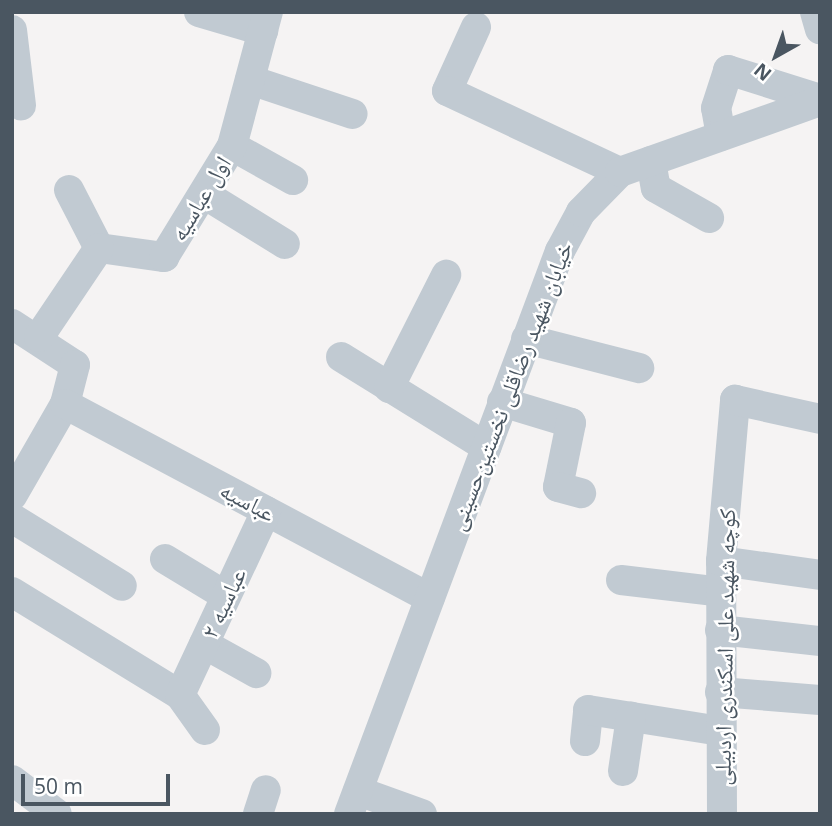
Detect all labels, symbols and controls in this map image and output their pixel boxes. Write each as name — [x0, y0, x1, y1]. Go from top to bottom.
north arrow — [741, 21, 811, 91]
text: N — [748, 57, 777, 87]
street label: اول عباسیه — [164, 151, 236, 245]
street label: خیابان شهید رضاقلی نخستین‌حسینی — [442, 238, 578, 534]
street label: عباسیه — [216, 475, 280, 527]
street label: کوچه شهید علی اسکندری اردبیلی — [708, 508, 740, 786]
street label: عباسیه ۲ — [195, 564, 251, 642]
scale bar — [24, 760, 173, 804]
text: 50 m — [34, 772, 83, 800]

